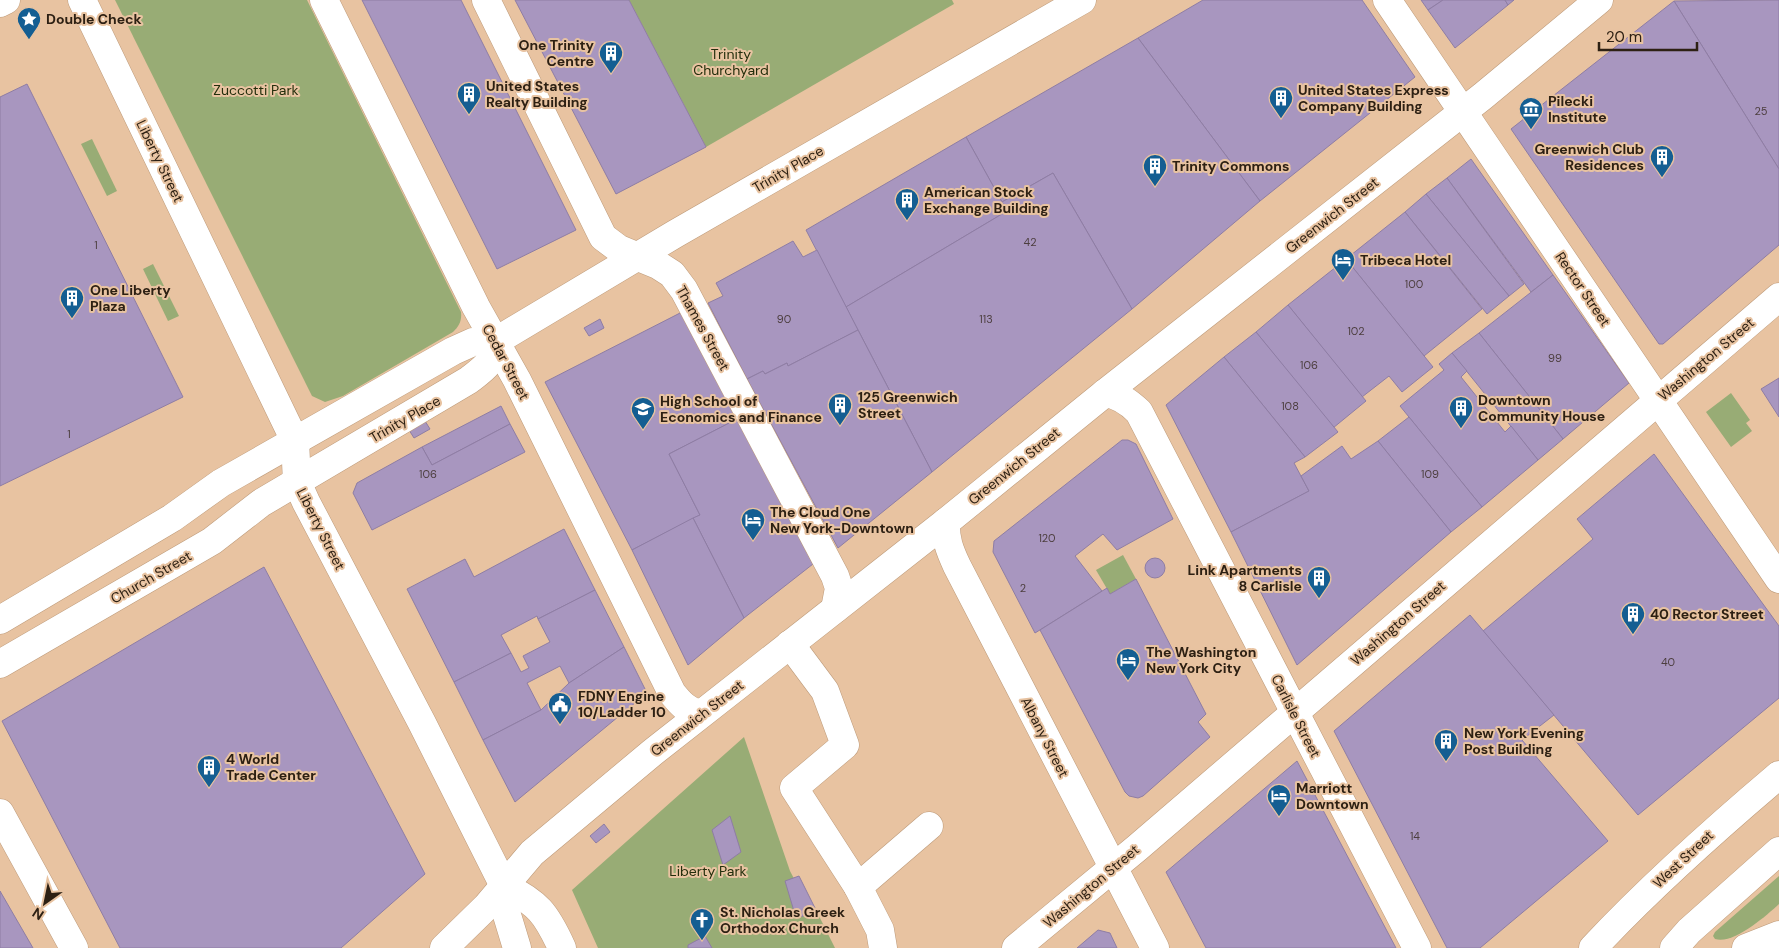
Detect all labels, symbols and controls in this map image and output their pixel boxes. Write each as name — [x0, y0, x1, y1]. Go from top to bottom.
place icon: Double Check — [16, 6, 42, 40]
place label: Double Check — [46, 10, 142, 28]
scale bar — [1599, 20, 1696, 52]
text: 20 m — [1606, 27, 1642, 47]
place label: One Trinity Centre — [518, 36, 595, 70]
building icon: One Trinity Centre — [598, 40, 624, 74]
park label: Trinity Churchyard — [693, 45, 769, 79]
place label: United States Realty Building — [486, 77, 588, 111]
park label: Zuccotti Park — [213, 81, 299, 99]
building icon: United States Realty Building — [456, 81, 482, 115]
place label: United States Express Company Building — [1298, 81, 1449, 115]
building icon: United States Express Company Building — [1268, 85, 1294, 119]
place label: Pilecki Institute — [1548, 92, 1607, 126]
museum icon: Pilecki Institute — [1518, 96, 1544, 130]
house number: 25 — [1754, 104, 1768, 118]
street label: Liberty Street — [132, 117, 188, 205]
place label: Greenwich Club Residences — [1534, 140, 1644, 174]
street label: Trinity Place — [749, 141, 827, 196]
building icon: Greenwich Club Residences — [1649, 144, 1675, 178]
building icon: Trinity Commons — [1142, 153, 1168, 187]
place label: Trinity Commons — [1172, 157, 1289, 175]
street label: Greenwich Street — [1282, 173, 1382, 257]
place label: American Stock Exchange Building — [924, 183, 1049, 217]
building icon: American Stock Exchange Building — [894, 187, 920, 221]
house number: 42 — [1023, 235, 1037, 249]
house number: 1 — [94, 238, 98, 252]
hotel icon: Tribeca Hotel — [1330, 247, 1356, 281]
street label: Rector Street — [1552, 248, 1614, 330]
place label: Tribeca Hotel — [1360, 251, 1451, 269]
house number: 100 — [1405, 277, 1423, 291]
place label: One Liberty Plaza — [90, 281, 171, 315]
street label: Thames Street — [672, 282, 734, 374]
building icon: One Liberty Plaza — [59, 285, 85, 319]
house number: 90 — [777, 312, 791, 326]
house number: 113 — [979, 312, 993, 326]
street label: Washington Street — [1654, 314, 1758, 404]
street label: Cedar Street — [479, 321, 533, 403]
house number: 102 — [1347, 324, 1365, 338]
house number: 99 — [1548, 351, 1562, 365]
house number: 106 — [1300, 358, 1318, 372]
place label: 125 Greenwich Street — [858, 388, 958, 422]
street label: Trinity Place — [366, 391, 444, 446]
place label: Downtown Community House — [1478, 391, 1605, 425]
place label: High School of Economics and Finance — [660, 392, 822, 426]
building icon: 125 Greenwich Street — [827, 392, 853, 426]
building icon: Downtown Community House — [1448, 395, 1474, 429]
school or university icon: High School of Economics and Finance — [630, 396, 656, 430]
house number: 108 — [1281, 399, 1299, 413]
street label: Greenwich Street — [964, 423, 1064, 509]
house number: 1 — [67, 427, 71, 441]
house number: 106 — [419, 467, 437, 481]
house number: 109 — [1421, 467, 1439, 481]
street label: Liberty Street — [293, 485, 349, 573]
place label: The Cloud One New York-Downtown — [770, 503, 914, 537]
hotel icon: The Cloud One New York-Downtown — [740, 507, 766, 541]
house number: 120 — [1038, 531, 1056, 545]
street label: Church Street — [107, 547, 195, 607]
place label: Link Apartments 8 Carlisle — [1187, 561, 1302, 595]
building icon: Link Apartments 8 Carlisle — [1306, 565, 1332, 599]
street label: Washington Street — [1347, 577, 1449, 669]
house number: 2 — [1020, 581, 1026, 595]
building icon: 40 Rector Street — [1620, 601, 1646, 635]
place label: 40 Rector Street — [1650, 605, 1764, 623]
place label: The Washington New York City — [1146, 643, 1256, 677]
hotel icon: The Washington New York City — [1115, 647, 1141, 681]
house number: 40 — [1661, 655, 1675, 669]
street label: Carlisle Street — [1267, 671, 1325, 761]
street label: Greenwich Street — [647, 676, 747, 760]
place label: FDNY Engine 10/Ladder 10 — [578, 687, 666, 721]
public building icon: FDNY Engine 10/Ladder 10 — [547, 691, 573, 725]
street label: Albany Street — [1017, 694, 1073, 780]
place label: New York Evening Post Building — [1464, 724, 1584, 758]
building icon: New York Evening Post Building — [1433, 728, 1459, 762]
place label: 4 World Trade Center — [226, 750, 316, 784]
building icon: 4 World Trade Center — [196, 754, 222, 788]
place label: Marriott Downtown — [1296, 779, 1369, 813]
hotel icon: Marriott Downtown — [1266, 783, 1292, 817]
street label: West Street — [1649, 826, 1717, 892]
house number: 14 — [1410, 829, 1420, 843]
street label: Washington Street — [1039, 841, 1143, 931]
park label: Liberty Park — [669, 862, 747, 880]
north arrow — [20, 878, 70, 928]
place label: St. Nicholas Greek Orthodox Church — [720, 903, 845, 937]
text: N — [29, 904, 47, 924]
church icon: St. Nicholas Greek Orthodox Church — [689, 907, 715, 941]

